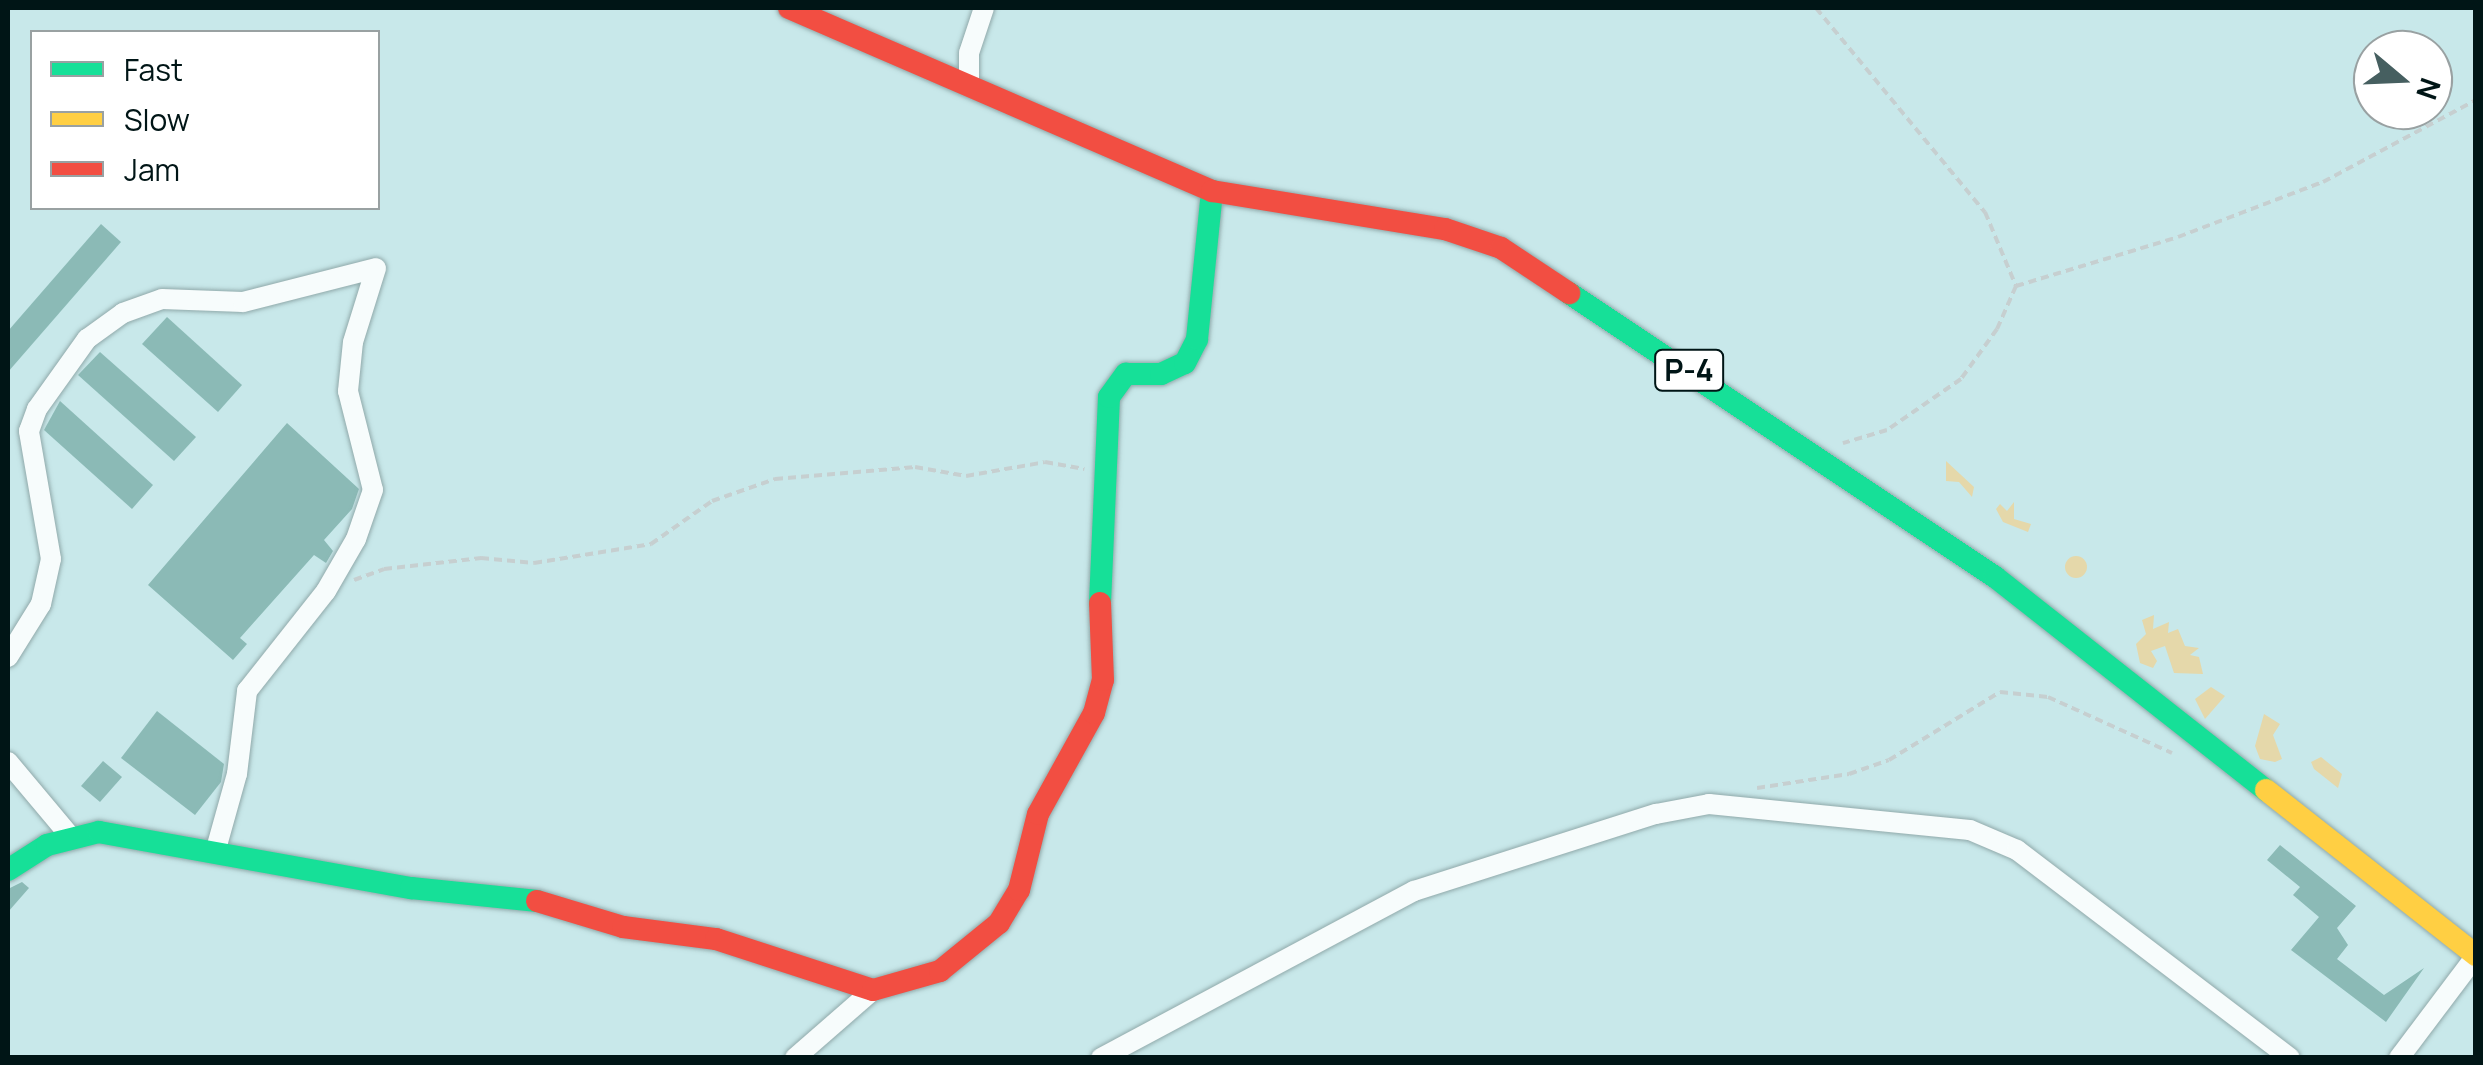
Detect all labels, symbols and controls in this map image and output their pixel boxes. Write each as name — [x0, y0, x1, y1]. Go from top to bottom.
legend — [30, 30, 380, 210]
north arrow — [2353, 30, 2453, 130]
text: Fast — [124, 49, 183, 90]
text: N — [2408, 73, 2451, 105]
text: Slow — [124, 99, 190, 140]
text: Jam — [124, 149, 180, 190]
road number: P-4 — [1654, 345, 1724, 395]

